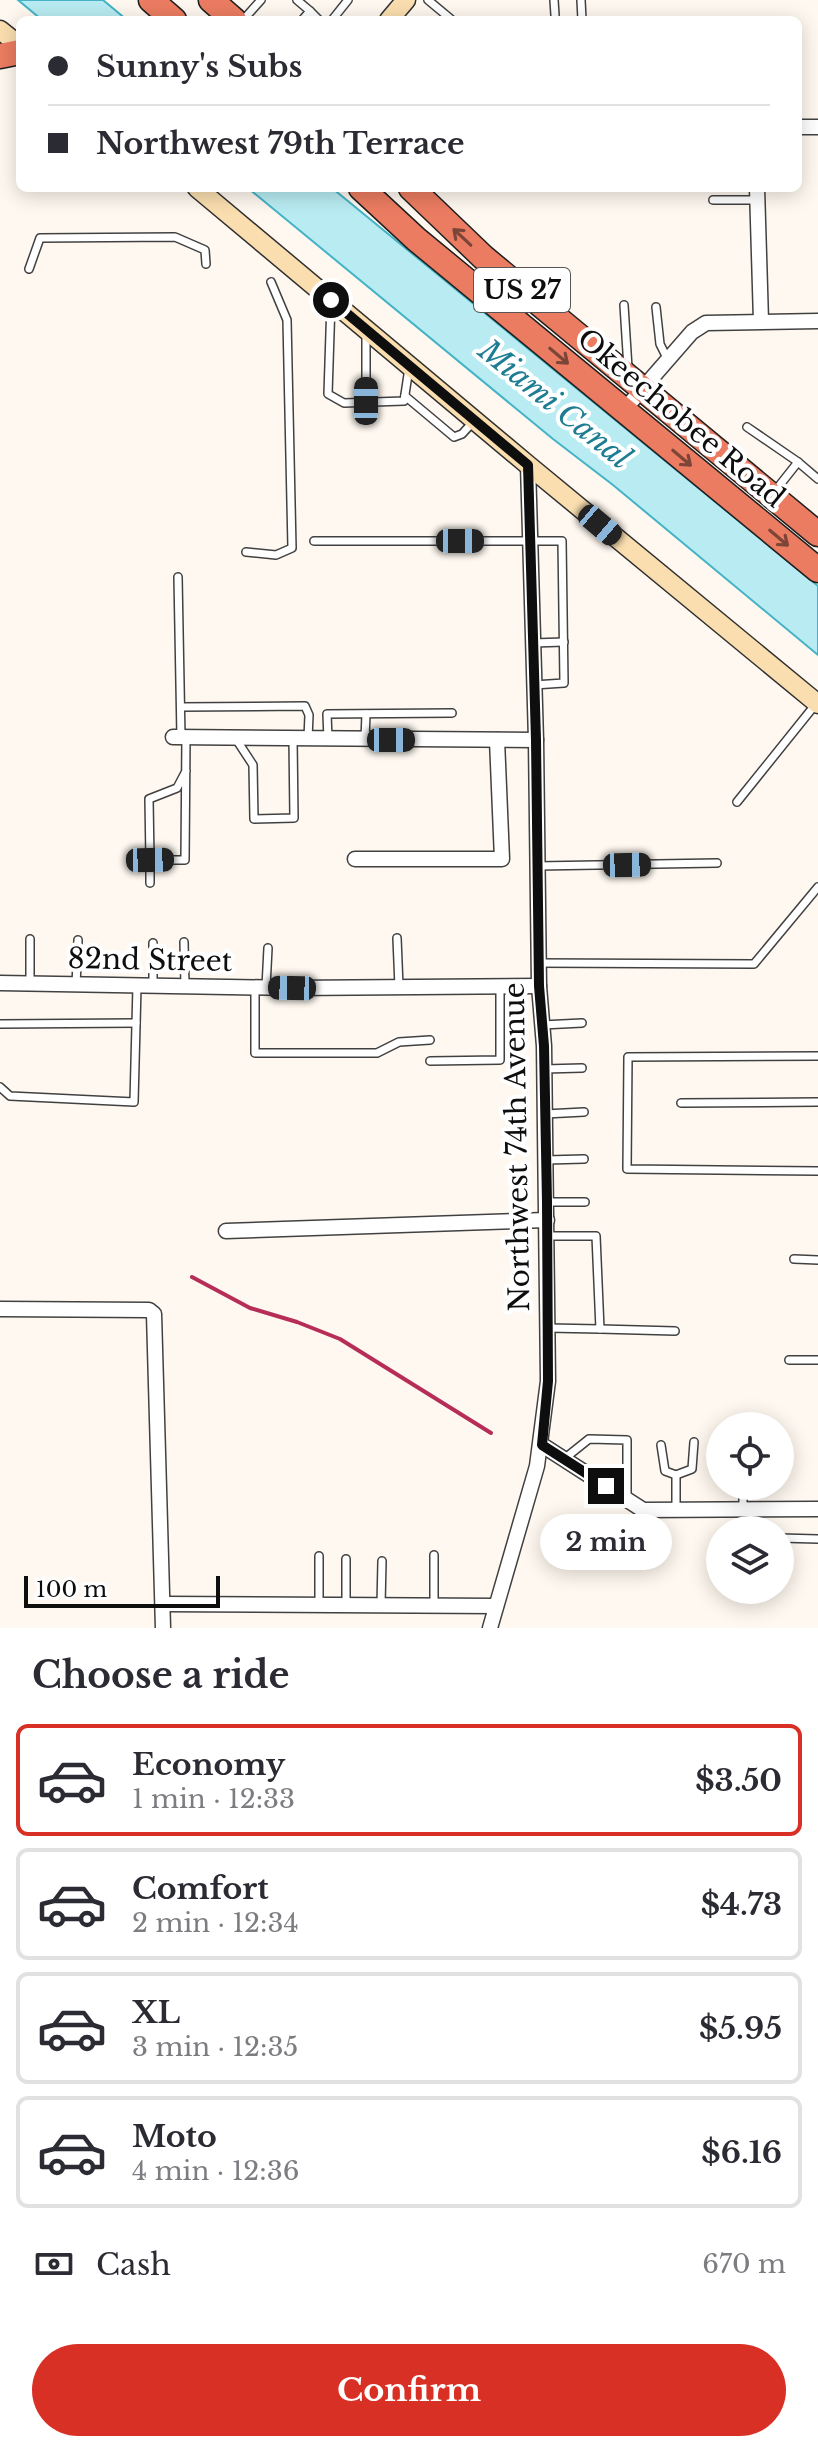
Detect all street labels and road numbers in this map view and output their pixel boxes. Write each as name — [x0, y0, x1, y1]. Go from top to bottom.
road number: US 27 — [474, 268, 570, 312]
street label: Okeechobee Road — [570, 321, 792, 515]
street label: 82nd Street — [67, 941, 233, 979]
street label: Northwest 74th Avenue — [497, 982, 537, 1312]

